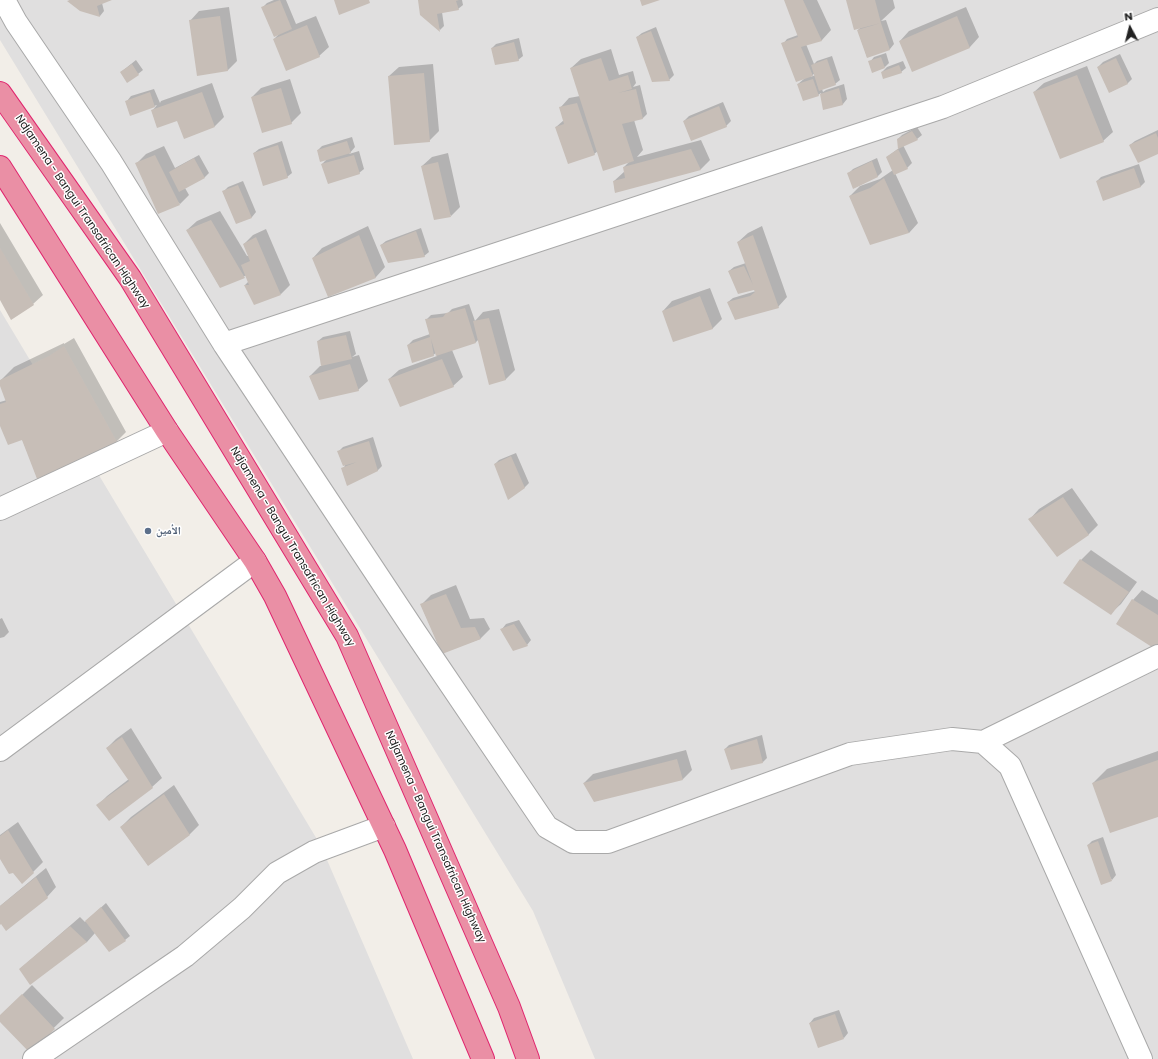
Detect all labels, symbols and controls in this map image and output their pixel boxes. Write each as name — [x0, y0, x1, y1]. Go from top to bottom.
north arrow — [1110, 8, 1150, 48]
text: N — [1123, 8, 1134, 25]
street label: Ndjamena - Bangui Transafrican Highway — [12, 113, 152, 311]
street label: Ndjamena - Bangui Transafrican Highway — [227, 445, 357, 649]
place label: الأمين — [156, 524, 181, 538]
marker: الأمين — [143, 526, 153, 536]
street label: Ndjamena - Bangui Transafrican Highway — [382, 729, 488, 945]

